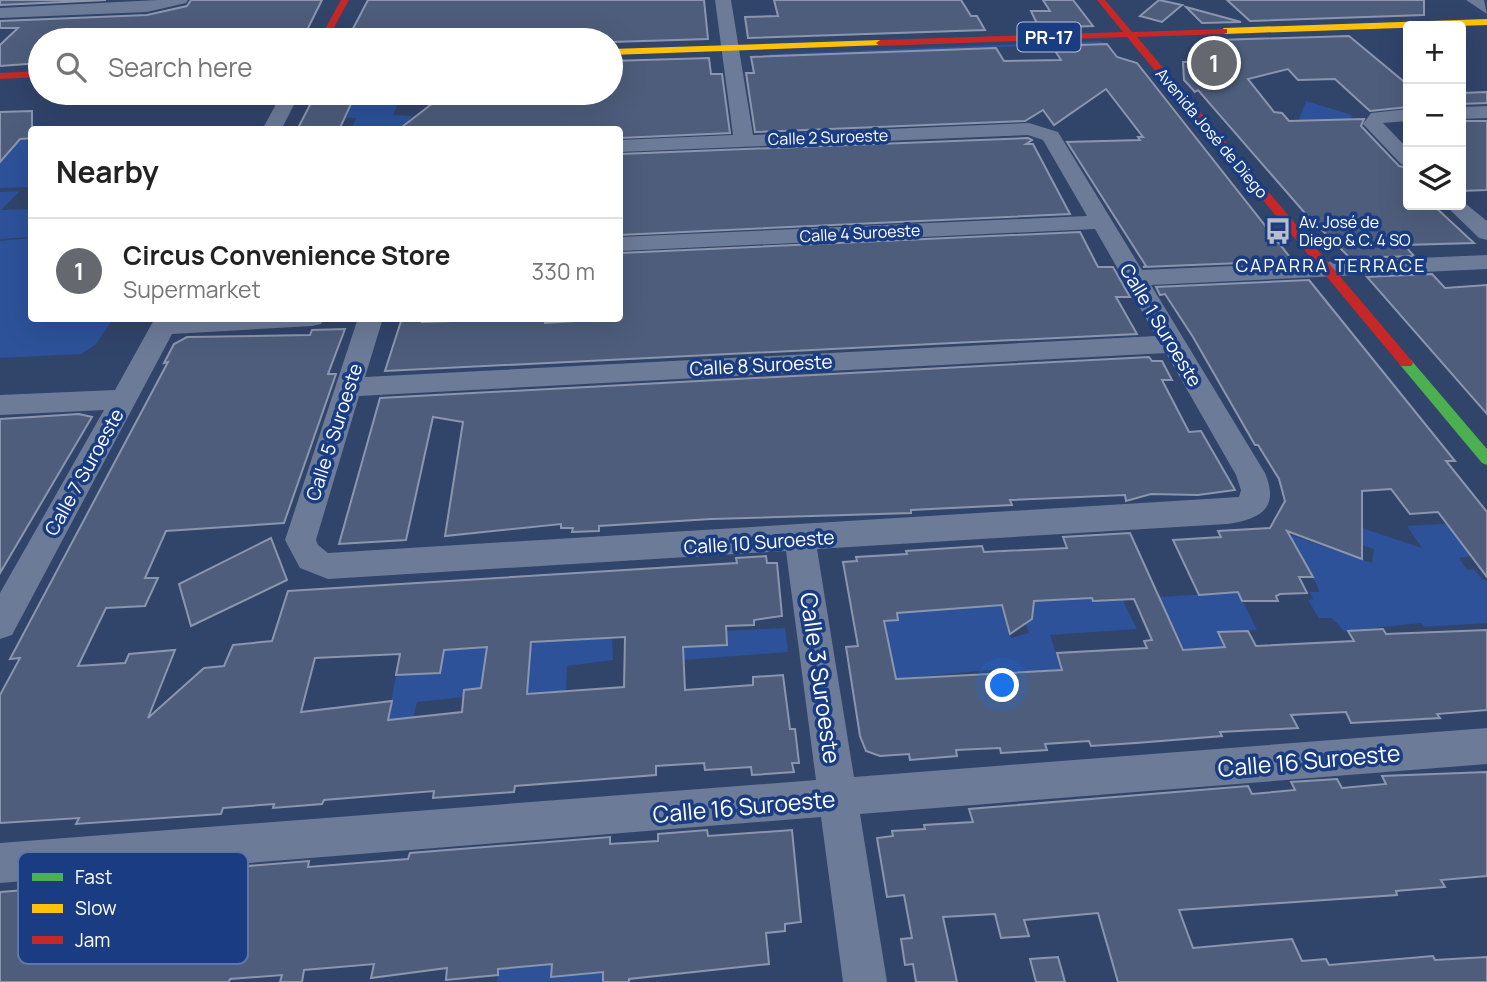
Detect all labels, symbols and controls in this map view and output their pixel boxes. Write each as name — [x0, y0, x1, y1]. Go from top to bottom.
map controls — [1403, 21, 1466, 210]
button: + — [1403, 21, 1466, 84]
road number: PR-17 — [1018, 22, 1080, 52]
search box — [28, 28, 623, 105]
pin: 1 — [1191, 37, 1237, 89]
icon: search — [52, 48, 90, 86]
text: Search here — [108, 49, 253, 85]
street label: Avenida José de Diego — [1151, 63, 1273, 203]
button: − — [1403, 84, 1466, 147]
street label: Calle 2 Suroeste — [767, 124, 889, 150]
button: layers — [1403, 147, 1466, 210]
text: Nearby — [56, 151, 159, 192]
place label: Av. José de Diego & C. 4 SO — [1299, 211, 1411, 251]
bus stop icon: Av. José de Diego & C. 4 SO — [1263, 216, 1293, 246]
street label: Calle 4 Suroeste — [799, 219, 921, 247]
text: Circus Convenience Store — [123, 237, 451, 273]
district label: CAPARRA TERRACE — [1236, 253, 1426, 277]
text: 1 — [74, 255, 84, 287]
text: 330 m — [531, 255, 595, 287]
street label: Calle 1 Suroeste — [1114, 259, 1208, 391]
text: Supermarket — [123, 273, 261, 305]
street label: Calle 8 Suroeste — [689, 348, 833, 382]
street label: Calle 5 Suroeste — [300, 360, 368, 504]
street label: Calle 7 Suroeste — [38, 404, 130, 540]
street label: Calle 10 Suroeste — [683, 524, 835, 560]
street label: Calle 3 Suroeste — [793, 590, 849, 766]
your location — [985, 668, 1019, 702]
street label: Calle 16 Suroeste — [1216, 736, 1402, 784]
street label: Calle 16 Suroeste — [651, 782, 837, 830]
legend — [18, 852, 248, 964]
text: Fast — [75, 864, 112, 890]
text: Slow — [75, 895, 117, 921]
text: Jam — [75, 927, 110, 953]

